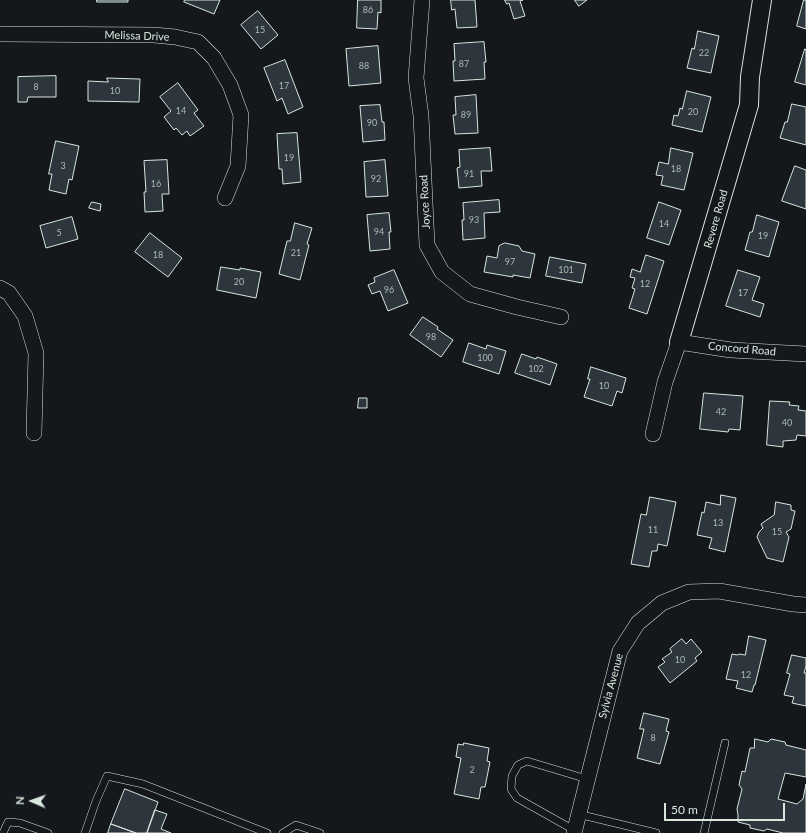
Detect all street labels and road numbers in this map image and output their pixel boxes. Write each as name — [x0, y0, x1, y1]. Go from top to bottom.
street label: Melissa Drive — [104, 28, 170, 44]
street label: Joyce Road — [417, 175, 433, 229]
street label: Revere Road — [701, 188, 731, 250]
street label: Concord Road — [707, 339, 777, 359]
street label: Sylvia Avenue — [596, 652, 626, 720]

